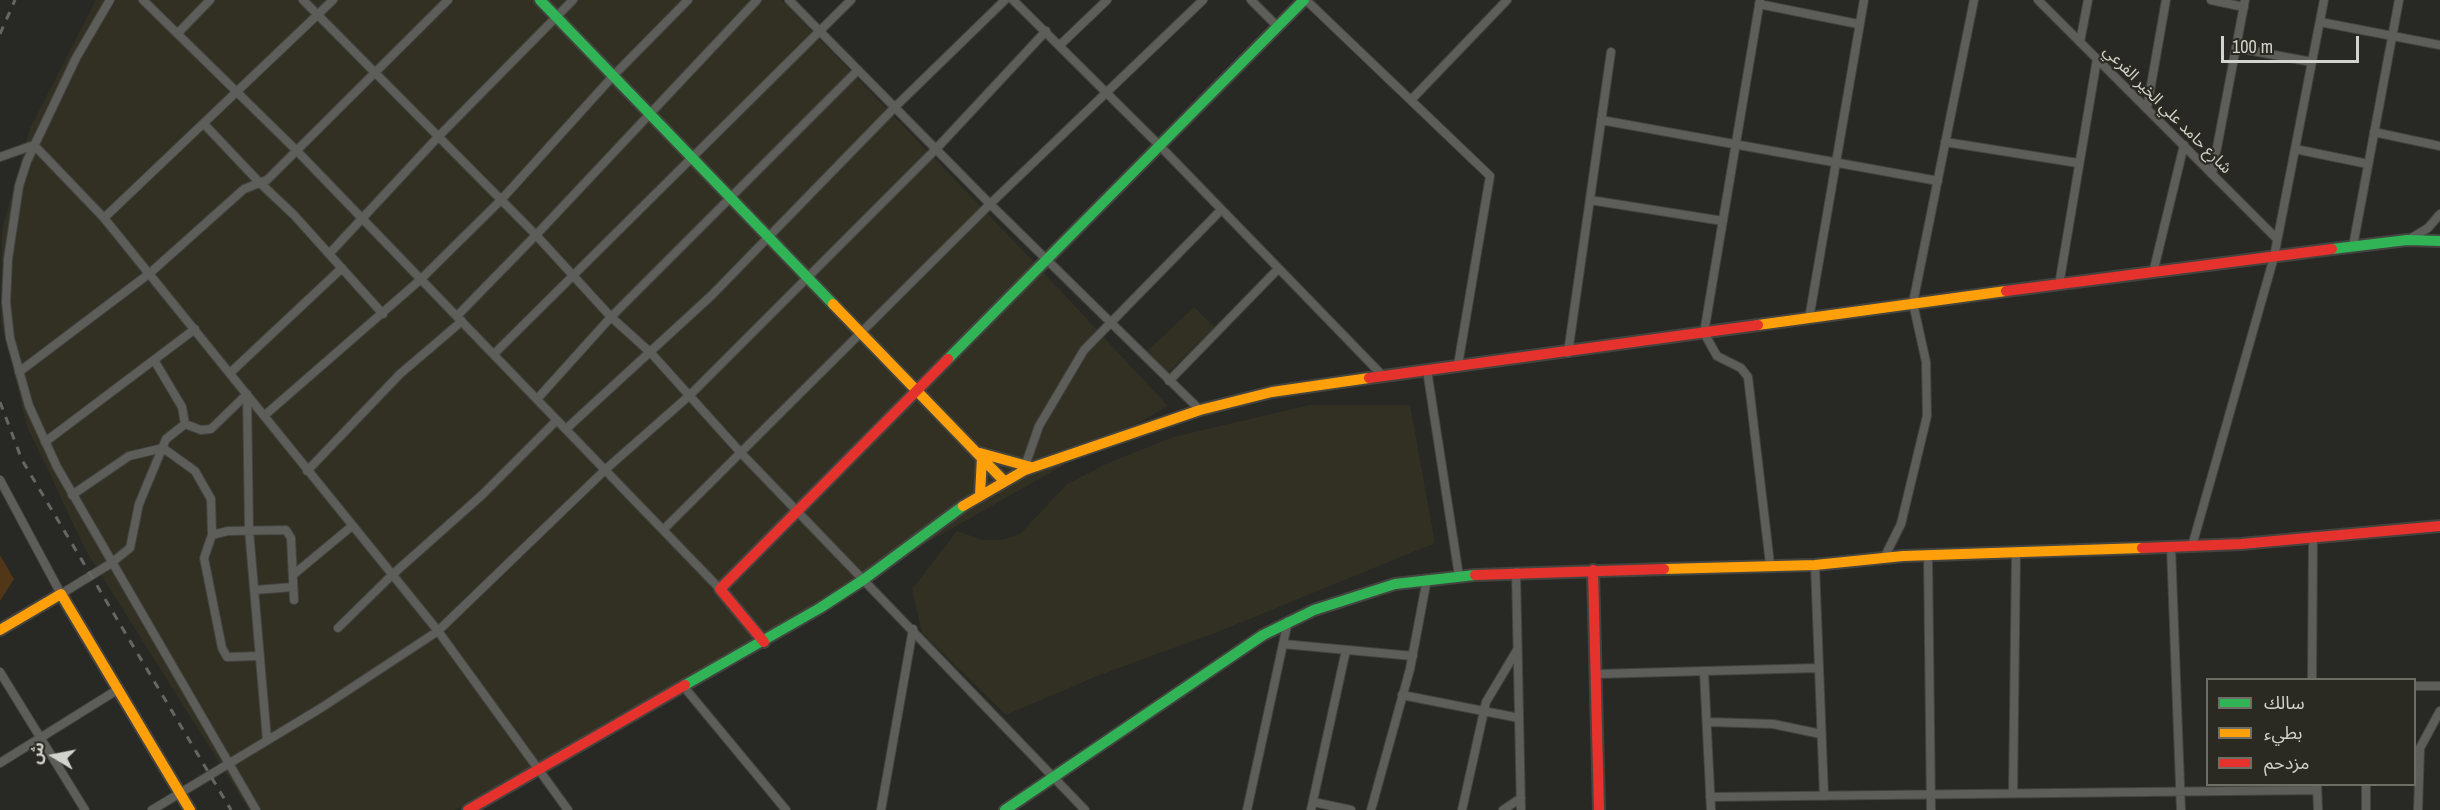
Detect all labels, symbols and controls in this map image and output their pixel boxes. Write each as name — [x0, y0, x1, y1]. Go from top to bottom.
scale bar — [2224, 24, 2362, 62]
text: 100 m — [2232, 34, 2273, 59]
street label: شارع حامد علي الخير الفرعي — [2099, 42, 2235, 178]
legend — [2206, 678, 2416, 786]
text: سالك — [2264, 690, 2305, 715]
text: بطيء — [2264, 720, 2302, 745]
north arrow — [24, 726, 84, 786]
text: ش — [24, 740, 49, 766]
text: مزدحم — [2264, 750, 2309, 775]

